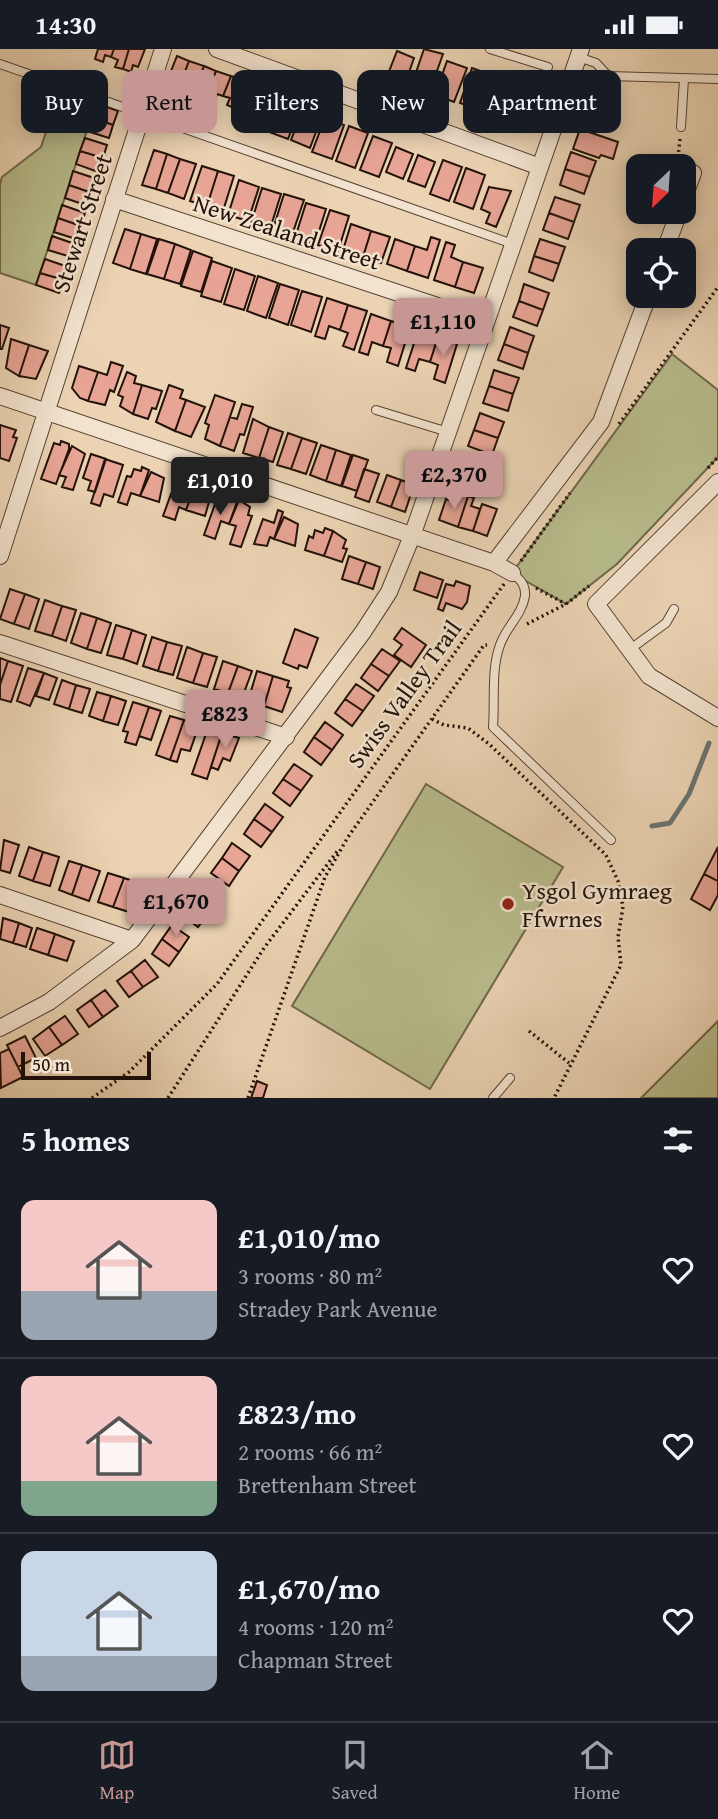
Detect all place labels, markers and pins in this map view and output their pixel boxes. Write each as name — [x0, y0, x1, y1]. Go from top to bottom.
pin: £1,110 — [386, 299, 500, 358]
pin: £2,370 — [397, 451, 511, 511]
pin: £1,010 — [163, 457, 277, 517]
pin: £823 — [184, 691, 266, 750]
place label: Ysgol Gymraeg Ffwrnes — [522, 873, 672, 936]
pin: £1,670 — [119, 879, 233, 938]
marker: Ysgol Gymraeg Ffwrnes — [500, 896, 516, 912]

